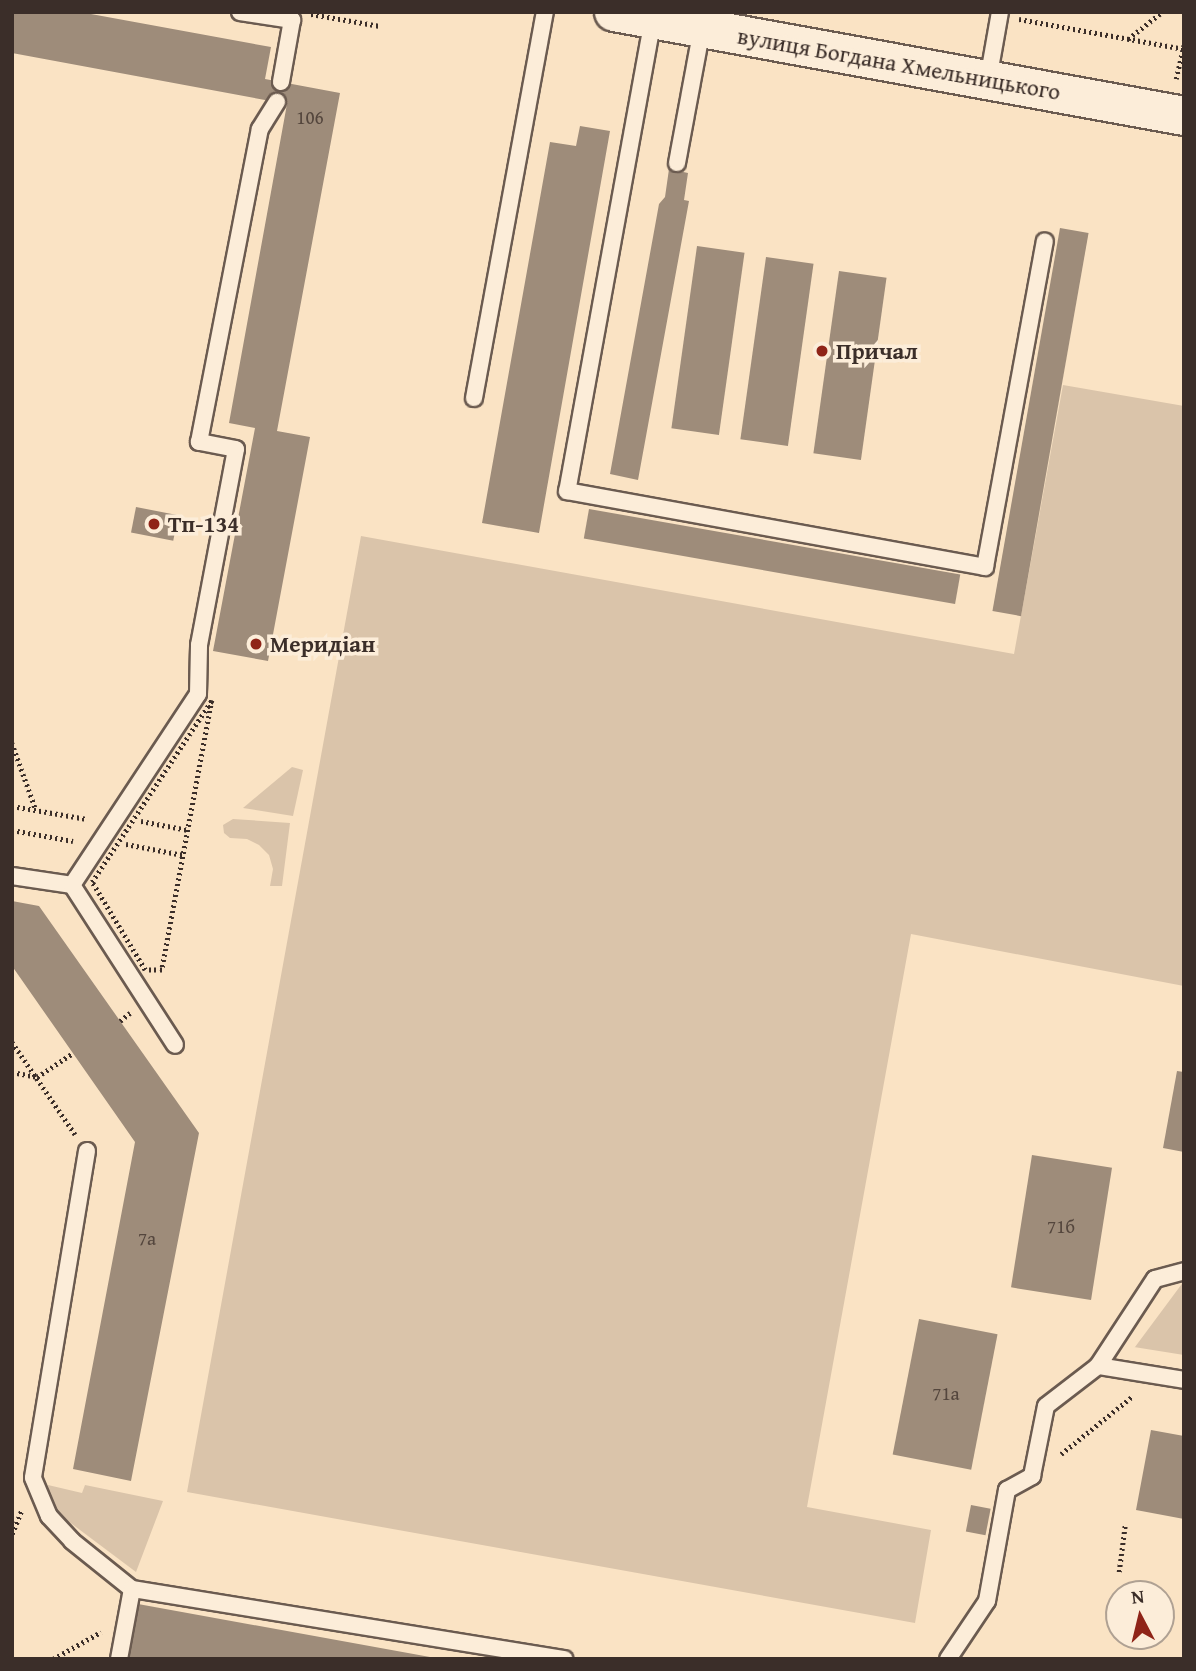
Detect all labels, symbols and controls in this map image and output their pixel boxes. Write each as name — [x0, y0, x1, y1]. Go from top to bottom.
street label: вулиця Богдана Хмельницького — [735, 22, 1063, 106]
house number: 106 — [296, 107, 324, 129]
place label: Причал — [836, 337, 918, 365]
marker: Причал — [814, 343, 830, 359]
place label: Тп-134 — [168, 510, 239, 538]
marker: Тп-134 — [146, 516, 162, 532]
place label: Меридіан — [270, 630, 375, 658]
marker: Меридіан — [248, 636, 264, 652]
house number: 71б — [1047, 1216, 1075, 1238]
house number: 7а — [138, 1228, 156, 1250]
house number: 71а — [932, 1383, 960, 1405]
north arrow — [1105, 1580, 1175, 1650]
text: N — [1130, 1581, 1146, 1611]

